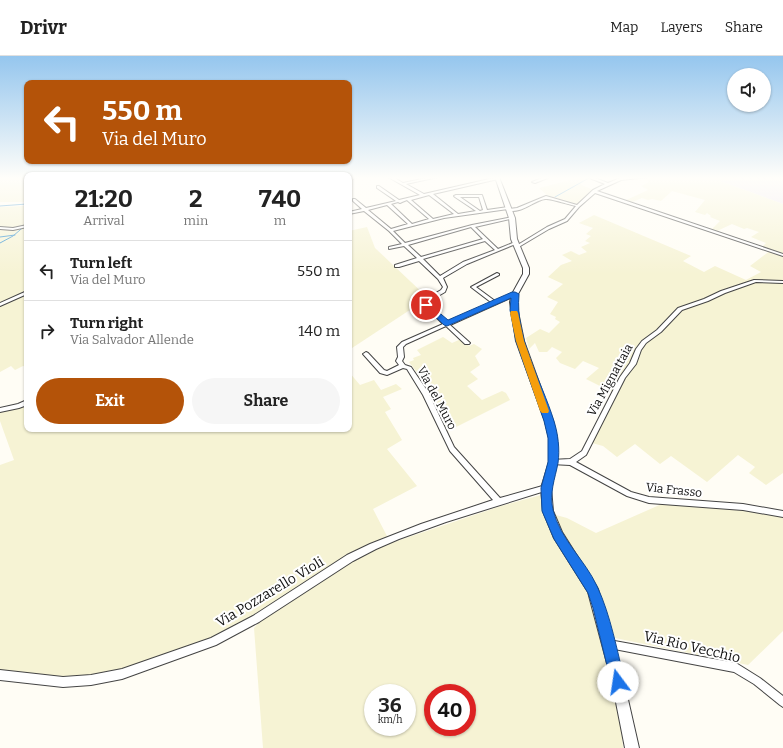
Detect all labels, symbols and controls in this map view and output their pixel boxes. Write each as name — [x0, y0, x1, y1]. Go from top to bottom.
text: Drivr — [20, 16, 67, 39]
text: Map — [610, 19, 638, 36]
text: Layers — [660, 19, 703, 36]
text: Share — [725, 19, 763, 36]
map controls — [727, 68, 771, 112]
button: sound — [727, 68, 771, 112]
text: 550 m — [102, 94, 182, 127]
icon: left — [36, 96, 88, 148]
text: Via del Muro — [102, 128, 207, 150]
text: 21:20 — [75, 185, 133, 213]
text: 2 — [189, 185, 203, 213]
text: 740 — [259, 185, 301, 213]
text: Arrival — [83, 213, 124, 228]
text: min — [184, 213, 208, 228]
text: m — [274, 213, 286, 228]
text: Turn left — [70, 254, 132, 272]
icon: left — [36, 260, 58, 282]
text: 550 m — [297, 262, 340, 280]
text: Via del Muro — [70, 272, 146, 287]
pin — [409, 288, 443, 322]
icon: arrive — [415, 294, 437, 316]
text: Turn right — [70, 314, 143, 332]
icon: right — [36, 320, 58, 342]
text: 140 m — [298, 322, 340, 340]
text: Via Salvador Allende — [70, 332, 194, 347]
street label: Via Mignattaia — [584, 341, 636, 418]
street label: Via del Muro — [414, 364, 460, 432]
button: Exit — [36, 378, 184, 424]
button: Share — [192, 378, 340, 424]
street label: Via Frasso — [645, 480, 703, 500]
street label: Via Pozzarello Violi — [213, 553, 327, 631]
street label: Via Rio Vecchio — [642, 628, 742, 666]
position arrow — [597, 661, 639, 703]
speed limit sign: 40 — [424, 684, 476, 736]
text: 36 — [378, 693, 402, 717]
text: km/h — [378, 714, 402, 726]

